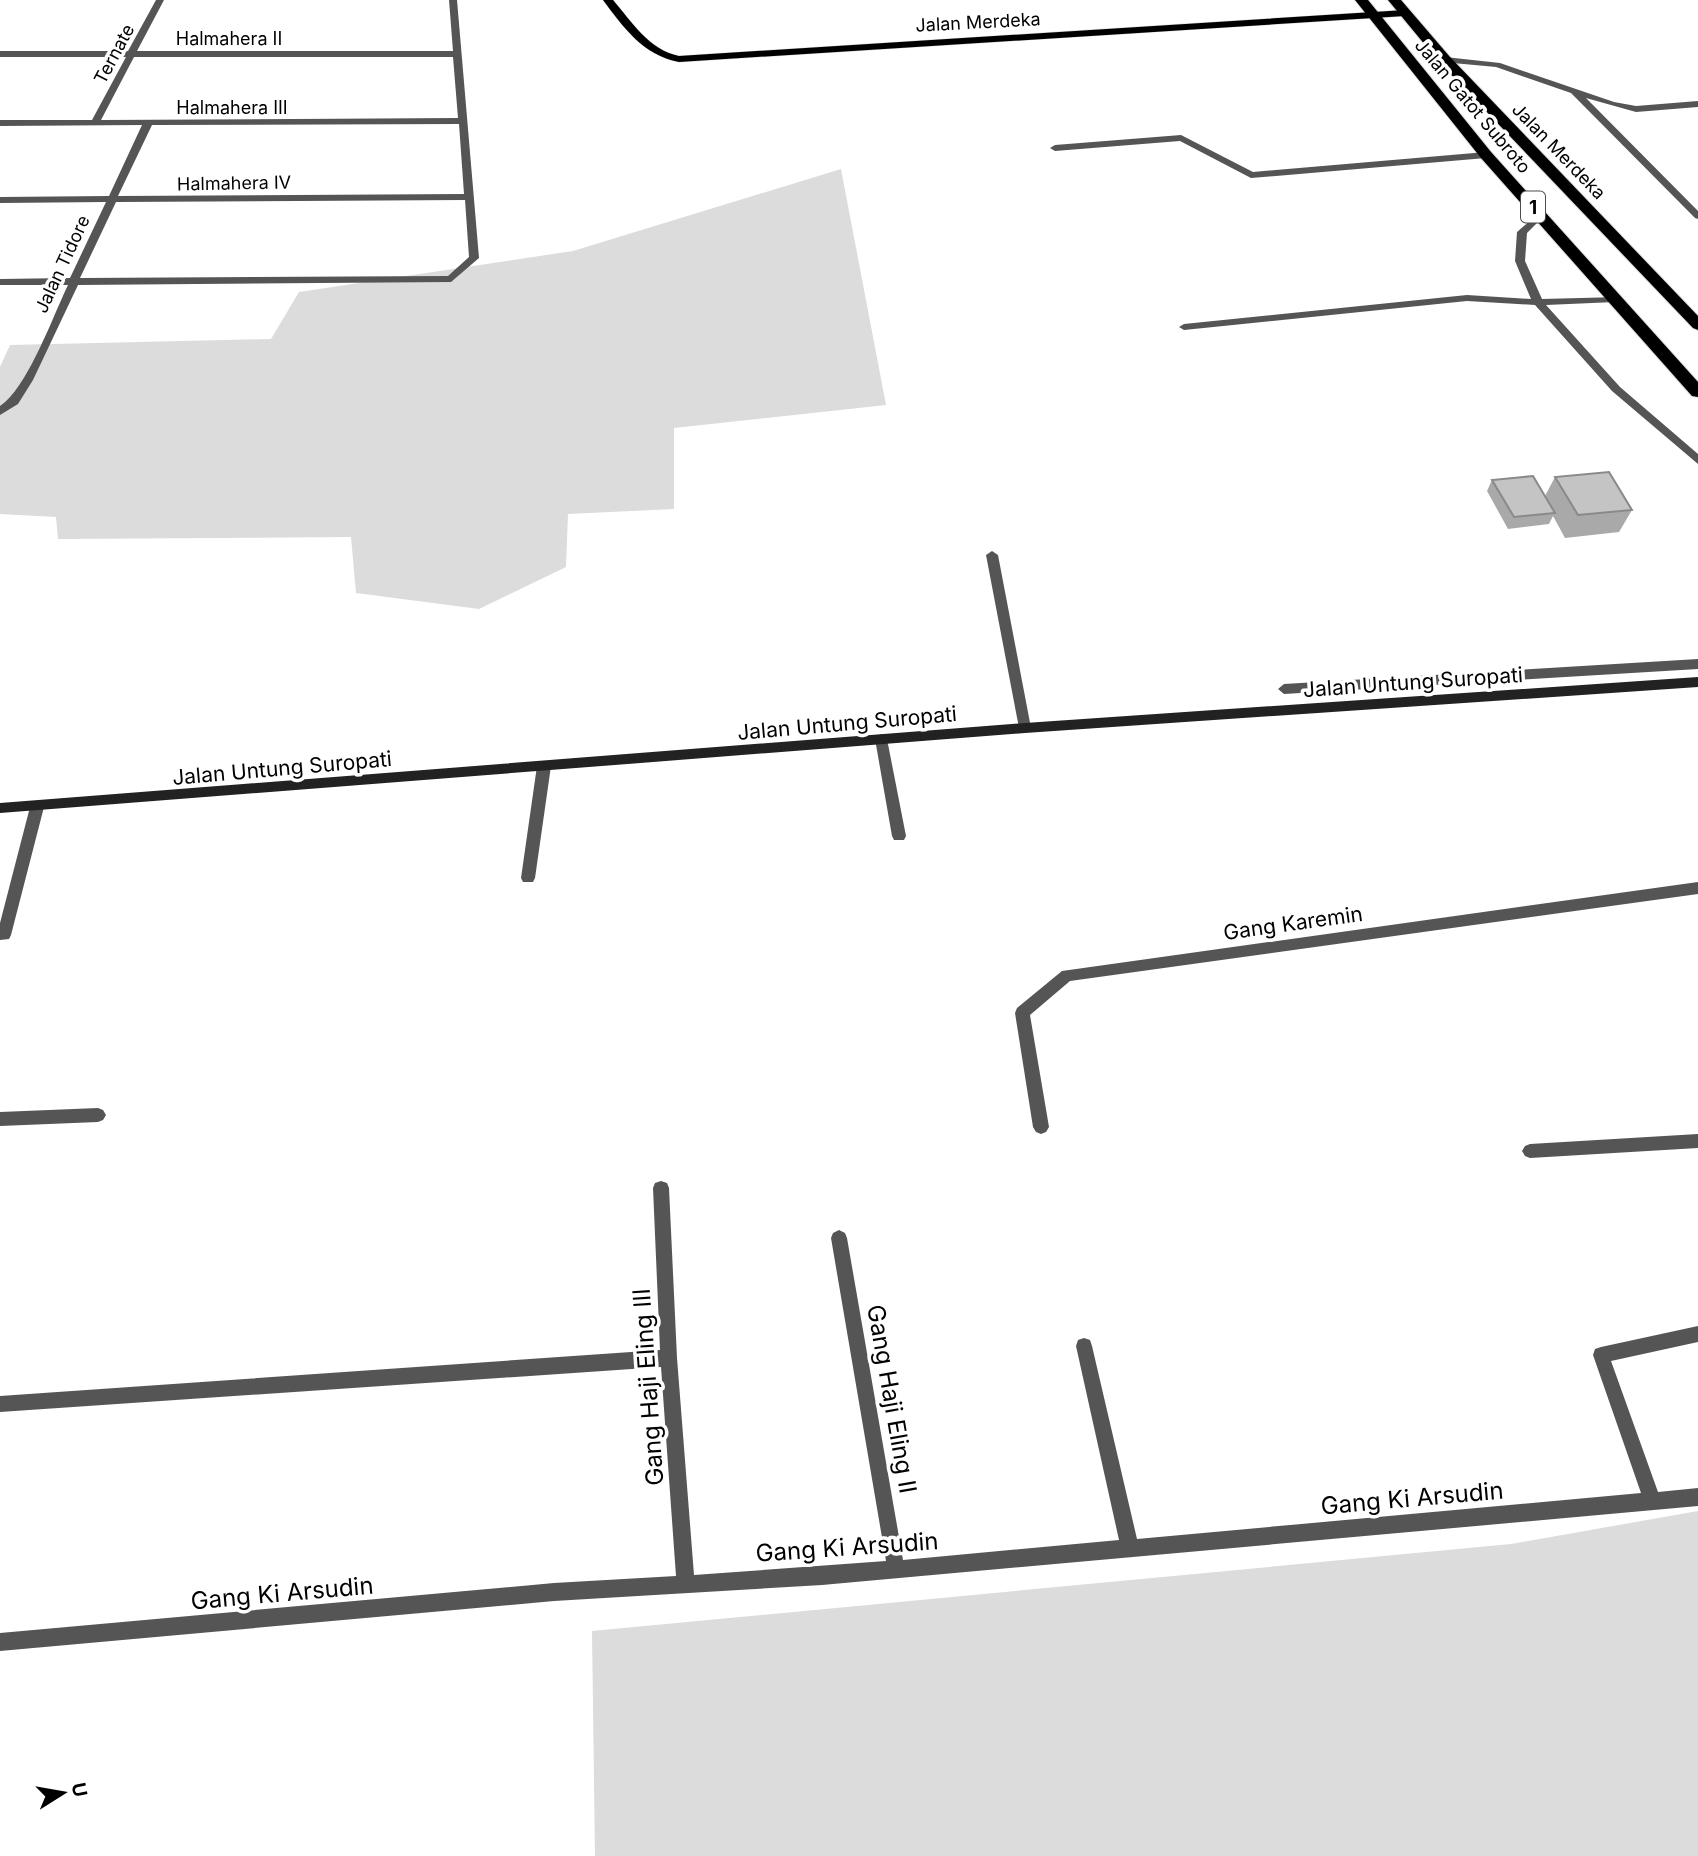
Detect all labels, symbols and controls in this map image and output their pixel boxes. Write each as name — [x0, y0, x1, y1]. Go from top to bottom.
street label: Jalan Merdeka — [915, 8, 1041, 36]
street label: Ternate — [90, 20, 138, 88]
street label: Halmahera II — [176, 28, 282, 49]
street label: Jalan Gatot Subroto — [1411, 35, 1535, 177]
street label: Halmahera III — [176, 97, 288, 118]
street label: Jalan Merdeka — [1508, 99, 1610, 203]
street label: Halmahera IV — [177, 172, 291, 194]
road number: 1 — [1521, 192, 1545, 223]
street label: Jalan Tidore — [30, 212, 94, 316]
street label: Jalan Untung Suropati — [1302, 662, 1524, 702]
street label: Jalan Untung Suropati — [736, 701, 958, 745]
street label: Jalan Untung Suropati — [171, 746, 393, 790]
street label: Gang Karemin — [1222, 901, 1364, 945]
street label: Gang Haji Eling III — [627, 1287, 669, 1487]
street label: Gang Haji Eling II — [861, 1302, 923, 1496]
street label: Gang Ki Arsudin — [1319, 1476, 1505, 1520]
street label: Gang Ki Arsudin — [755, 1526, 939, 1568]
street label: Gang Ki Arsudin — [189, 1571, 375, 1615]
north arrow — [28, 1758, 98, 1828]
text: U — [67, 1781, 92, 1799]

